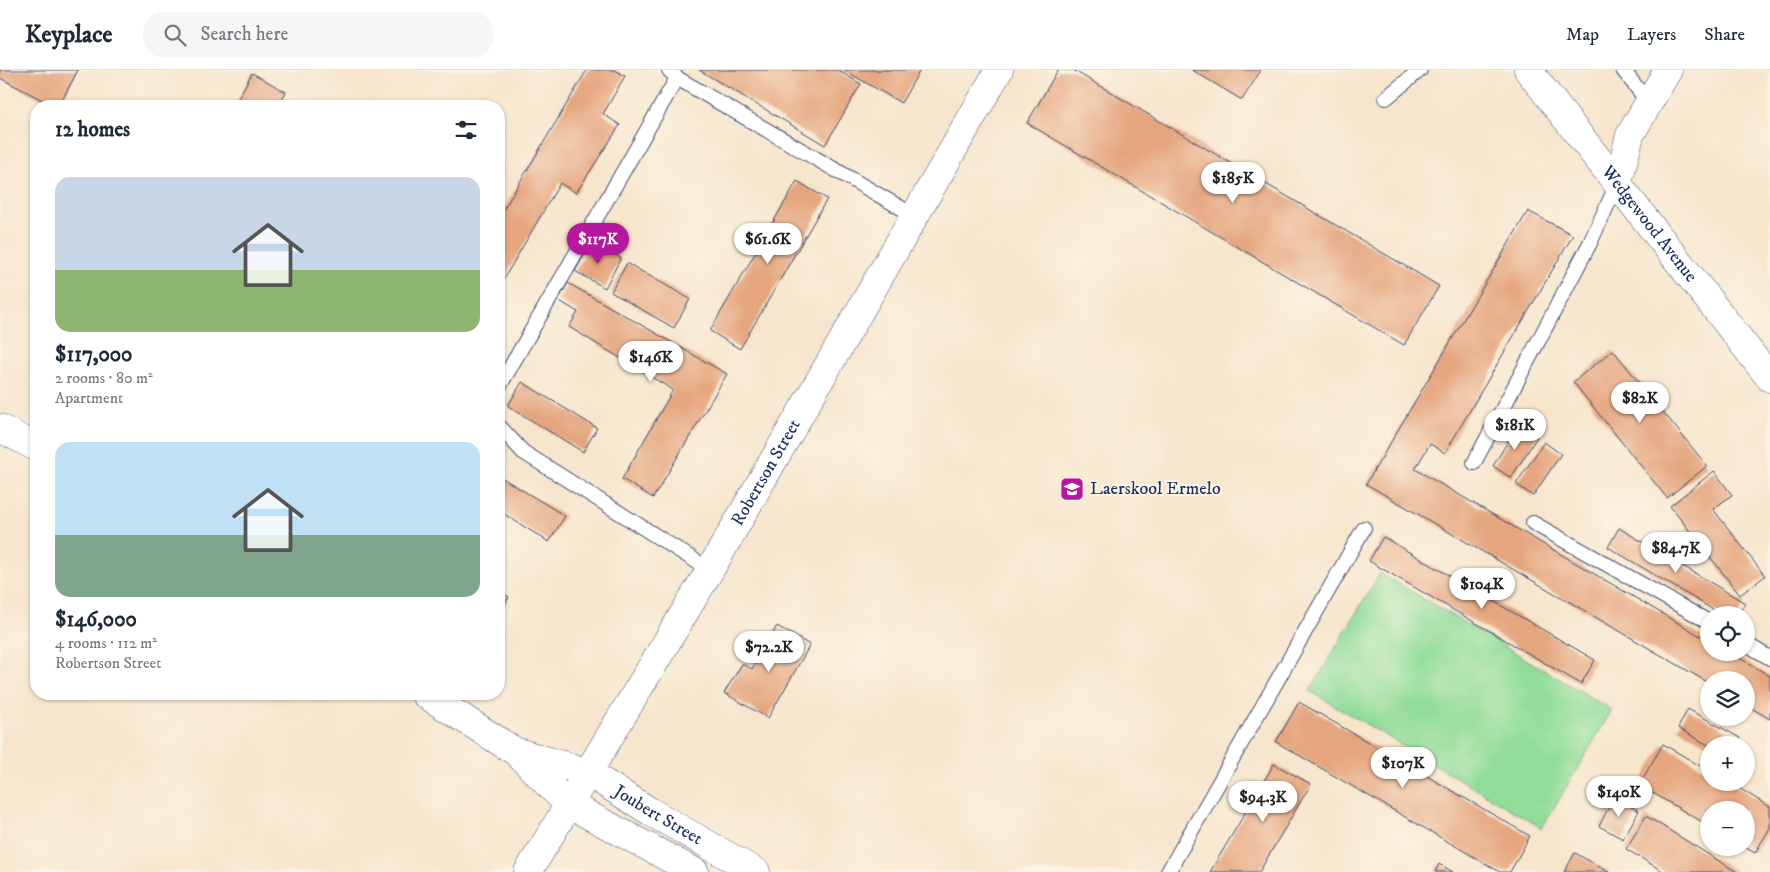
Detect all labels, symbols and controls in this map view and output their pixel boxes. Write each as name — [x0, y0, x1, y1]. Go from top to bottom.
search box — [143, 12, 493, 57]
text: Keyplace — [25, 20, 113, 50]
icon: search — [161, 21, 189, 49]
text: Search here — [201, 23, 288, 46]
text: Map — [1566, 24, 1599, 46]
text: Layers — [1627, 24, 1676, 46]
text: Share — [1704, 24, 1745, 46]
icon: filters — [452, 116, 480, 144]
text: 12 homes — [55, 117, 130, 143]
street label: Wedgewood Avenue — [1596, 161, 1702, 287]
pin: $185K — [1198, 162, 1268, 204]
text: $185K — [1212, 168, 1254, 188]
icon: home — [223, 210, 313, 300]
pin: $117K — [563, 222, 633, 265]
pin: $61.6K — [727, 222, 809, 265]
text: $117K — [578, 229, 618, 249]
text: $61.6K — [745, 229, 791, 249]
pin: $146K — [616, 340, 686, 383]
text: $117,000 — [55, 342, 132, 368]
text: $146K — [629, 347, 673, 367]
text: 2 rooms · 80 m² — [55, 368, 153, 388]
pin: $82K — [1610, 382, 1670, 424]
text: Apartment — [55, 388, 123, 408]
text: $82K — [1622, 388, 1658, 408]
pin: $181K — [1480, 408, 1550, 451]
street label: Robertson Street — [727, 415, 806, 530]
text: $181K — [1495, 415, 1535, 435]
icon: home — [223, 475, 313, 565]
school or university icon: Laerskool Ermelo — [1059, 476, 1085, 502]
place label: Laerskool Ermelo — [1090, 478, 1221, 500]
pin: $84.7K — [1635, 532, 1717, 574]
text: $84.7K — [1652, 538, 1700, 558]
pin: $104K — [1447, 568, 1517, 610]
text: $104K — [1460, 574, 1504, 594]
map controls — [1700, 606, 1755, 856]
button: locate — [1700, 606, 1755, 661]
text: $146,000 — [55, 607, 137, 633]
pin: $72.2K — [728, 630, 810, 673]
text: 4 rooms · 112 m² — [55, 633, 157, 653]
text: $72.2K — [745, 637, 793, 657]
text: Robertson Street — [55, 653, 161, 673]
button: layers — [1700, 671, 1755, 726]
button: + — [1700, 736, 1755, 791]
pin: $107K — [1368, 746, 1438, 789]
text: $107K — [1382, 753, 1424, 773]
pin: $140K — [1584, 776, 1654, 818]
street label: Joubert Street — [608, 779, 706, 850]
pin: $94.3K — [1222, 780, 1304, 823]
text: $140K — [1597, 782, 1641, 802]
text: $94.3K — [1239, 787, 1287, 807]
button: − — [1700, 801, 1755, 856]

